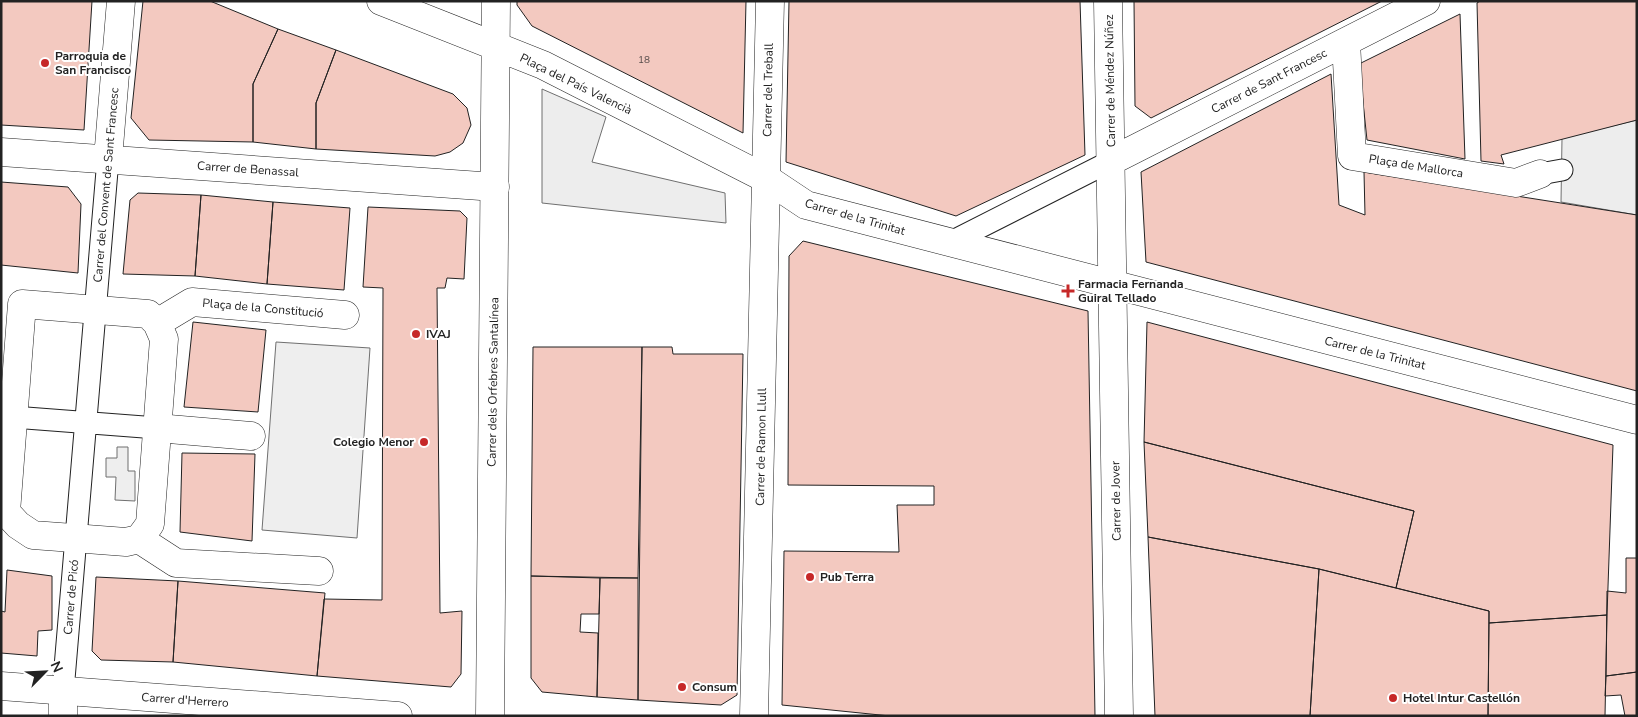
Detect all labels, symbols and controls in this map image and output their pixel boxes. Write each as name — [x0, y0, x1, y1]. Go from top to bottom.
street label: Carrer de Méndez Núñez — [1101, 14, 1119, 148]
street label: Carrer del Treball — [759, 42, 777, 137]
street label: Carrer de Sant Francesc — [1208, 45, 1330, 117]
place label: Parroquia de San Francisco — [55, 48, 131, 78]
street label: Plaça del País Valencià — [517, 50, 635, 118]
house number: 18 — [638, 53, 650, 67]
marker: Parroquia de San Francisco — [39, 57, 51, 69]
street label: Carrer del Convent de Sant Francesc — [90, 86, 123, 283]
street label: Plaça de Mallorca — [1368, 151, 1464, 181]
street label: Carrer de Benassal — [197, 157, 300, 181]
street label: Carrer de la Trinitat — [803, 195, 908, 239]
place label: Farmacia Fernanda Guiral Tellado — [1078, 276, 1184, 306]
marker: Farmacia Fernanda Guiral Tellado — [1062, 285, 1074, 297]
street label: Plaça de la Constitució — [202, 295, 325, 321]
street label: Carrer dels Orfebres Santalínea — [484, 297, 502, 467]
place label: IVAJ — [426, 326, 451, 342]
marker: IVAJ — [410, 328, 422, 340]
street label: Carrer de la Trinitat — [1323, 333, 1428, 374]
street label: Carrer de Ramon Llull — [752, 387, 770, 506]
place label: Colegio Menor — [333, 434, 414, 450]
marker: Colegio Menor — [418, 436, 430, 448]
street label: Carrer de Jover — [1107, 460, 1125, 541]
street label: Carrer de Picó — [60, 558, 82, 635]
place label: Pub Terra — [820, 569, 874, 585]
marker: Pub Terra — [804, 571, 816, 583]
north arrow — [20, 647, 70, 697]
text: N — [46, 658, 67, 676]
place label: Consum — [692, 679, 737, 695]
marker: Consum — [676, 681, 688, 693]
street label: Carrer d'Herrero — [141, 689, 230, 711]
place label: Hotel Intur Castellón — [1403, 690, 1520, 706]
marker: Hotel Intur Castellón — [1387, 692, 1399, 704]

